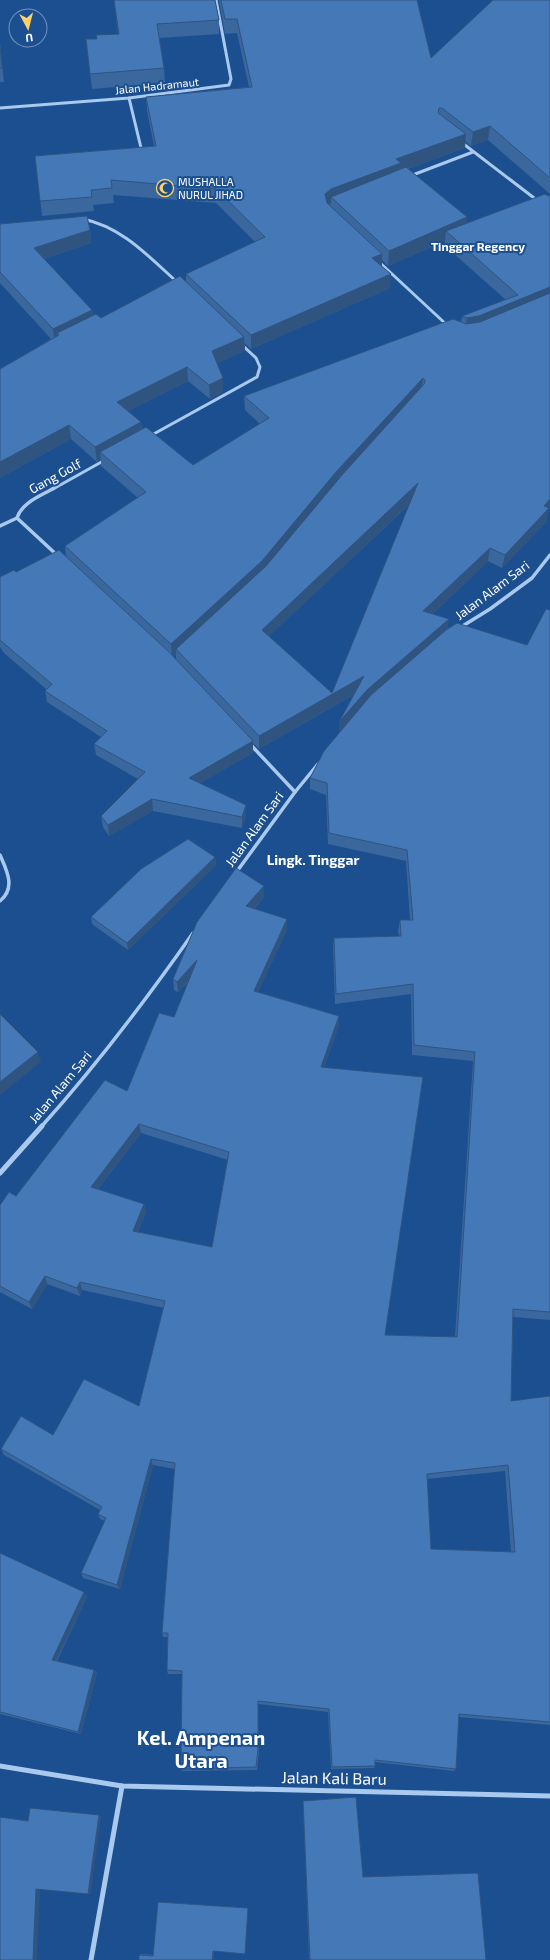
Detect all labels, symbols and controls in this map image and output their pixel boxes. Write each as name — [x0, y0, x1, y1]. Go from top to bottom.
north arrow — [8, 8, 48, 48]
text: U — [25, 32, 34, 45]
street label: Jalan Hadramaut — [114, 75, 200, 96]
place label: MUSHALLA NURUL JIHAD — [178, 175, 243, 201]
mosque icon: MUSHALLA NURUL JIHAD — [155, 178, 175, 198]
district label: Tinggar Regency — [431, 239, 525, 254]
street label: Gang Golf — [26, 455, 85, 497]
street label: Jalan Alam Sari — [452, 557, 532, 623]
street label: Jalan Alam Sari — [221, 788, 287, 870]
district label: Lingk. Tinggar — [267, 851, 359, 868]
street label: Jalan Alam Sari — [25, 1048, 95, 1126]
district label: Kel. Ampenan Utara — [137, 1725, 265, 1772]
street label: Jalan Kali Baru — [281, 1767, 387, 1788]

